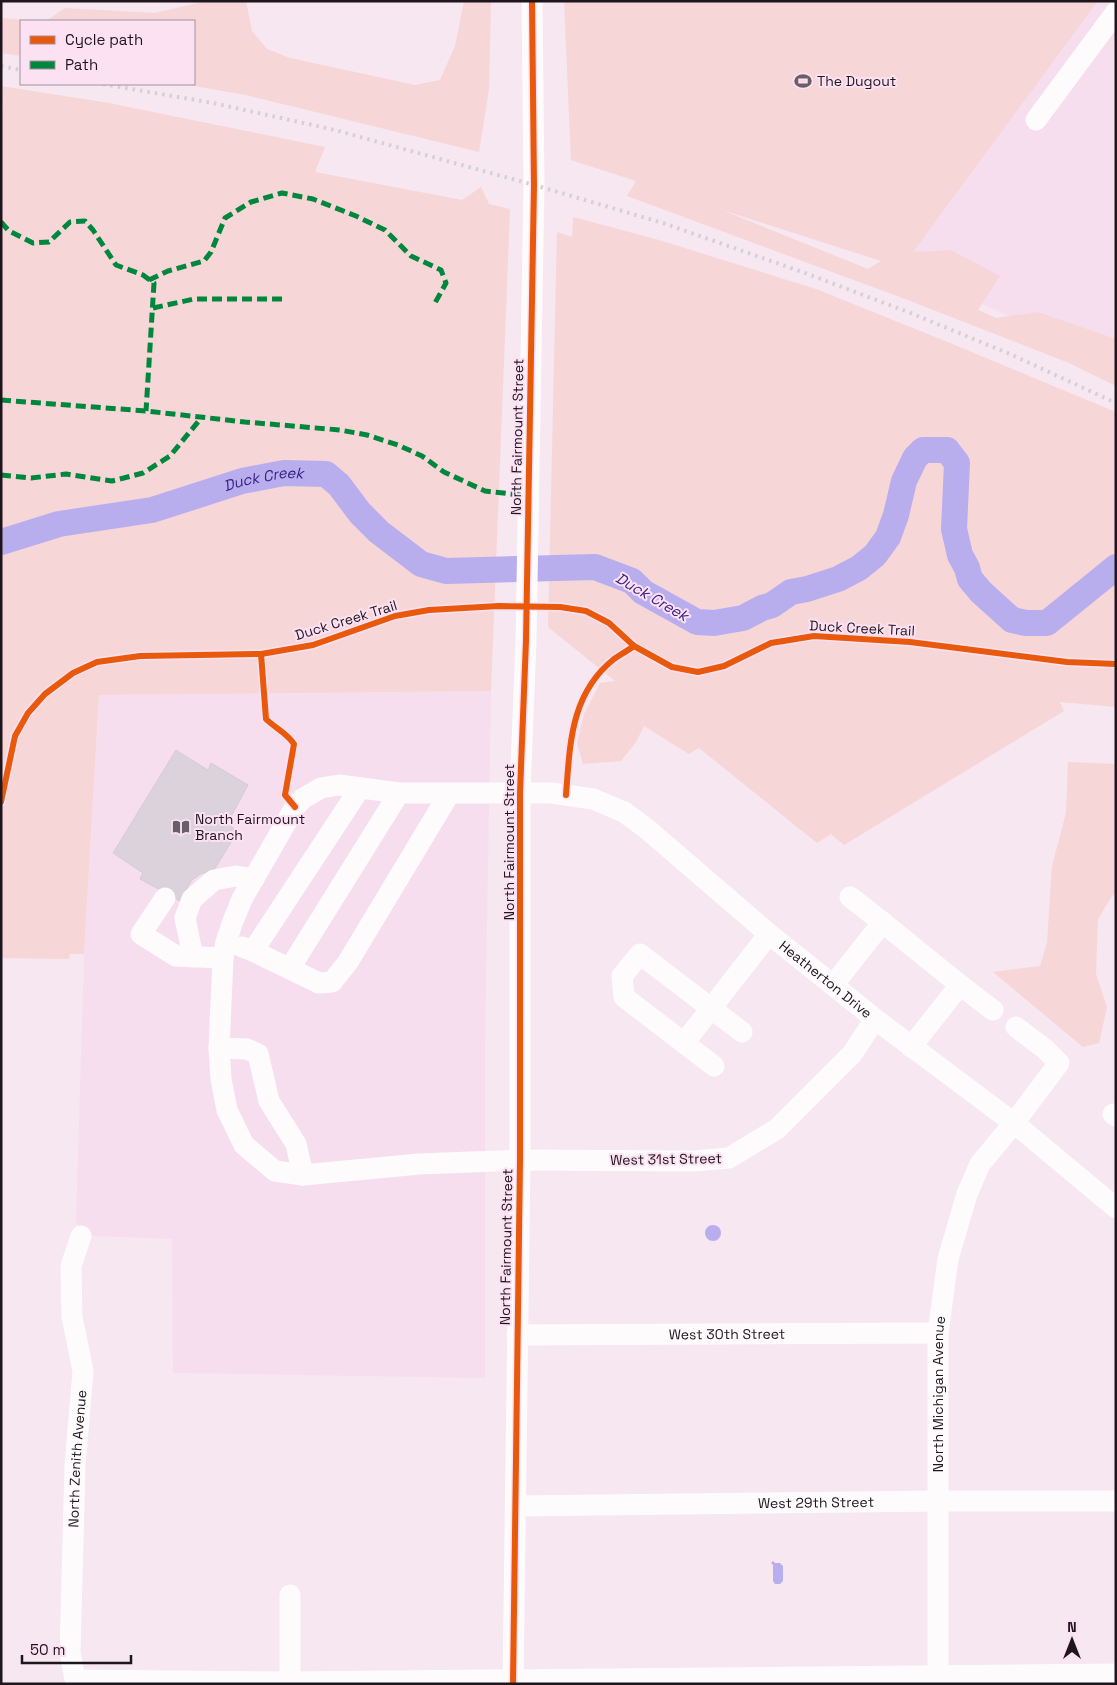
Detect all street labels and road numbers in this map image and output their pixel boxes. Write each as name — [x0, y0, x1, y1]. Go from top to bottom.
street label: North Fairmount Street — [507, 359, 527, 515]
street label: Duck Creek Trail — [293, 596, 399, 644]
street label: Duck Creek Trail — [809, 616, 915, 640]
street label: North Fairmount Street — [500, 764, 518, 920]
street label: Heatherton Drive — [775, 937, 876, 1022]
street label: West 31st Street — [610, 1149, 722, 1169]
street label: North Fairmount Street — [496, 1169, 516, 1325]
street label: North Michigan Avenue — [929, 1315, 949, 1472]
street label: West 30th Street — [669, 1325, 785, 1343]
street label: North Zenith Avenue — [64, 1389, 90, 1528]
street label: West 29th Street — [758, 1493, 874, 1512]

